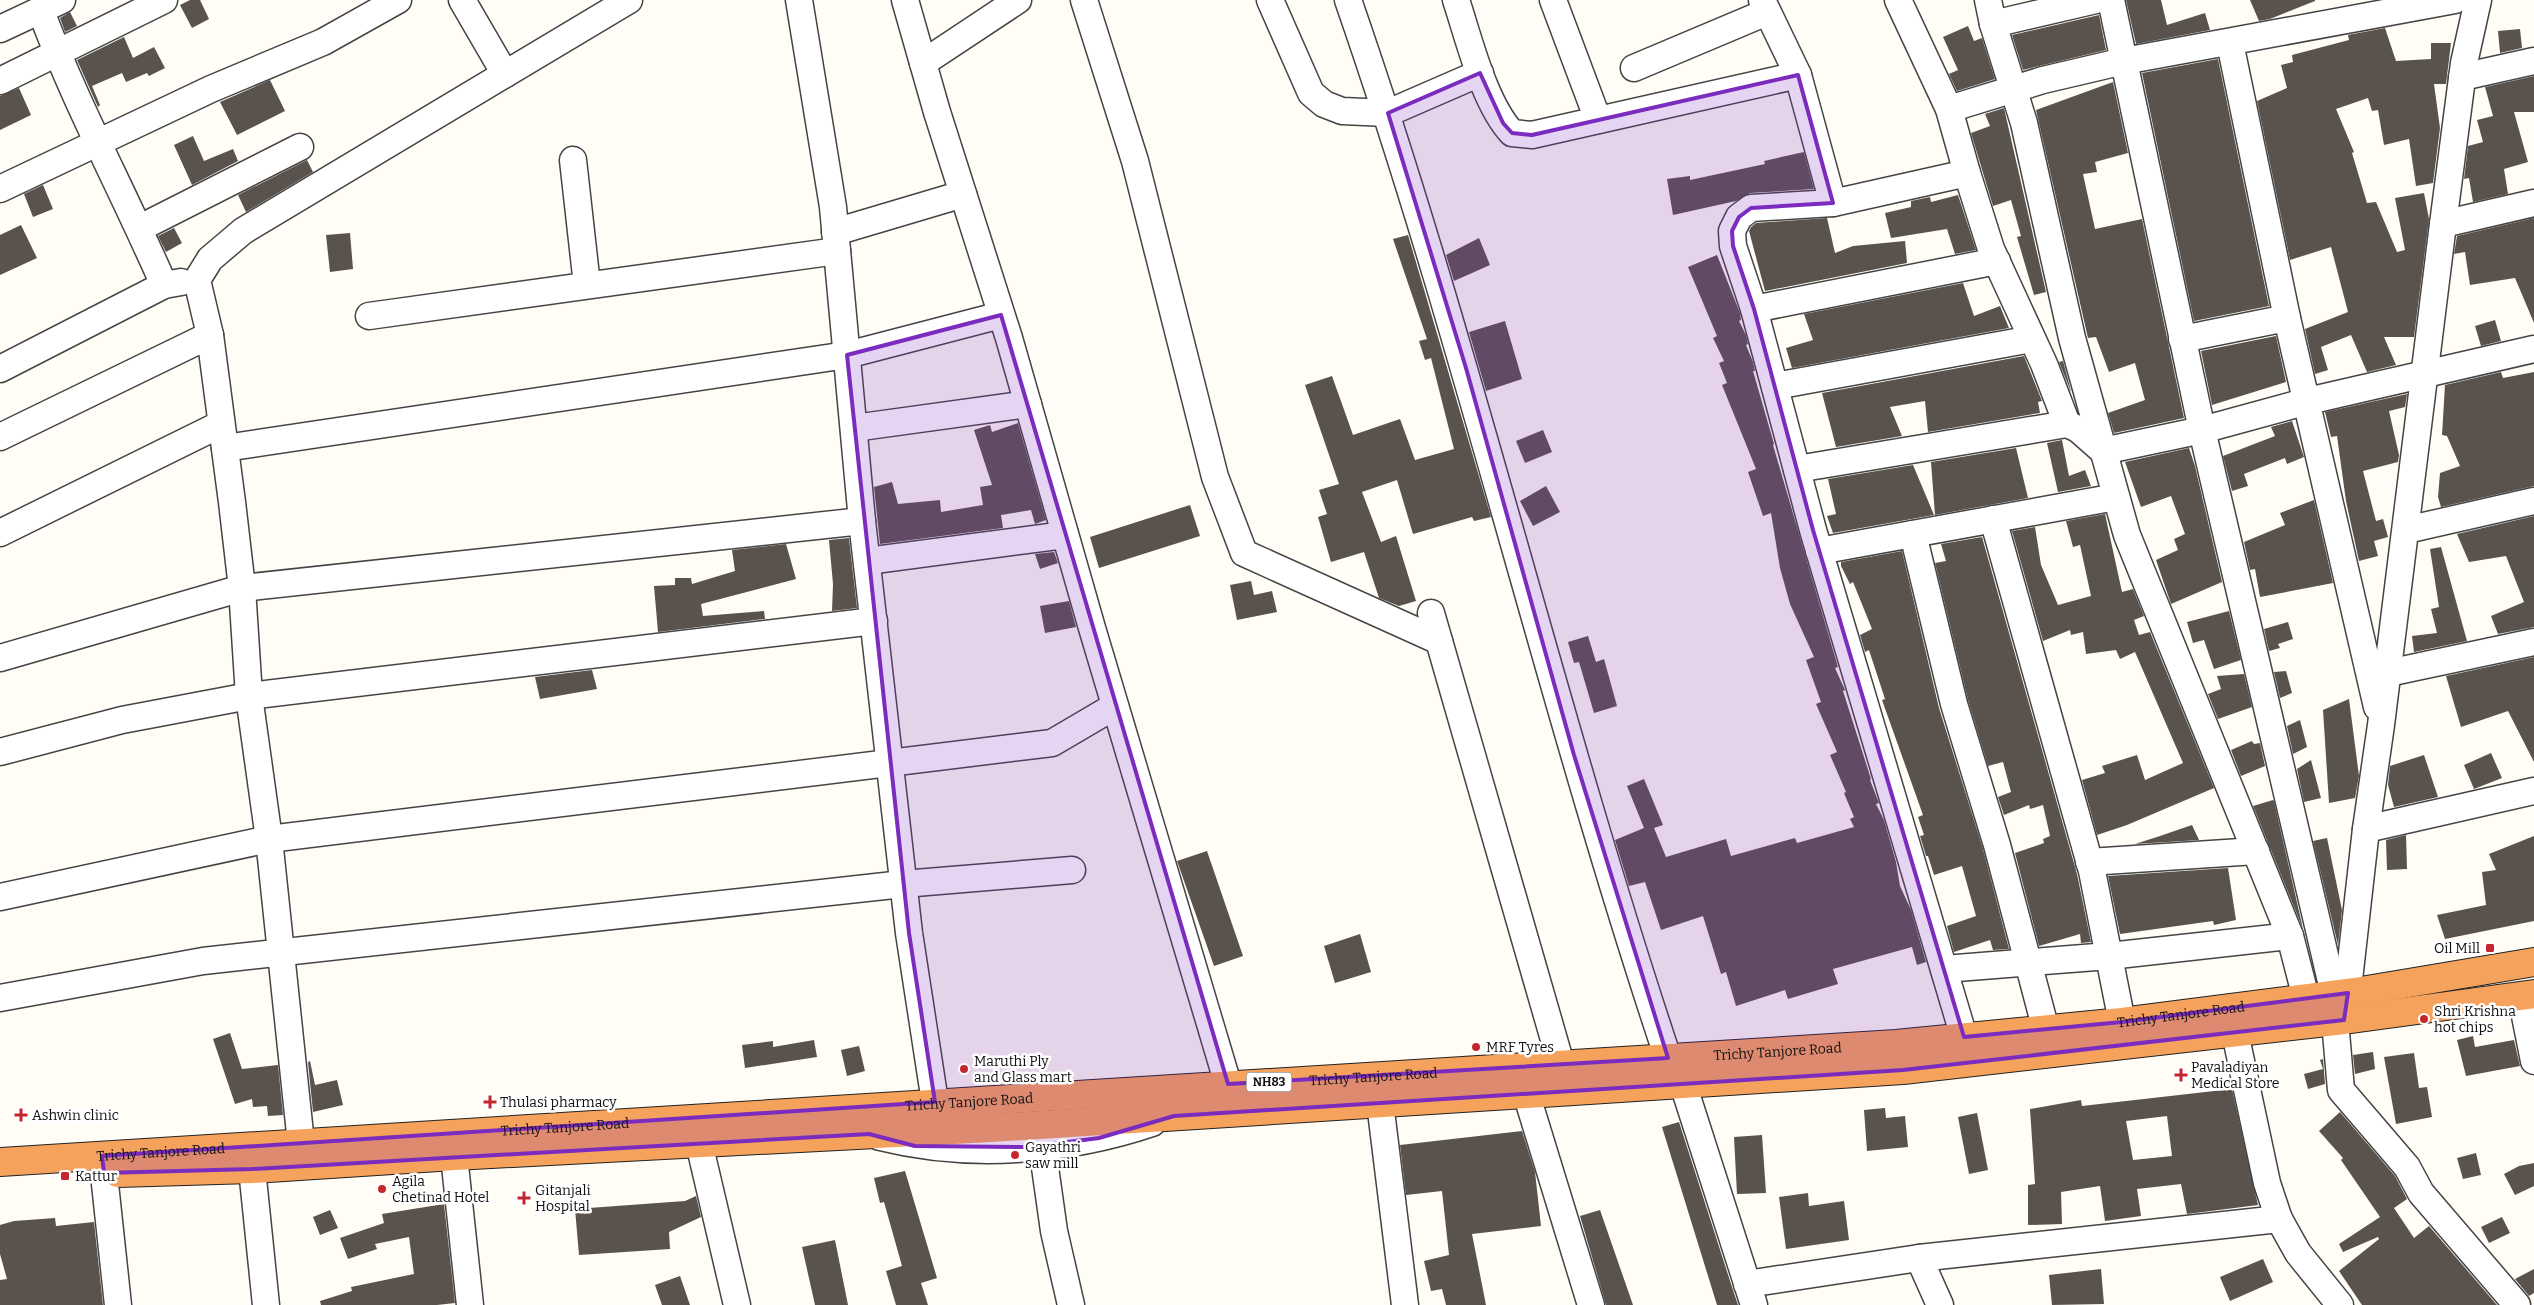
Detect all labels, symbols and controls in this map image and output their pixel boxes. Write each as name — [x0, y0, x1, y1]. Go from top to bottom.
place label: Oil Mill — [2434, 940, 2480, 957]
marker: Oil Mill — [2484, 942, 2496, 954]
street label: Trichy Tanjore Road — [2116, 998, 2246, 1031]
place label: Shri Krishna hot chips — [2434, 1003, 2516, 1036]
marker: Shri Krishna hot chips — [2418, 1013, 2430, 1025]
place label: MRF Tyres — [1486, 1039, 1554, 1056]
street label: Trichy Tanjore Road — [1713, 1039, 1842, 1064]
marker: MRF Tyres — [1470, 1041, 1482, 1053]
place label: Maruthi Ply and Glass mart — [974, 1053, 1072, 1086]
place label: Pavaladiyan Medical Store — [2191, 1059, 2279, 1092]
marker: Maruthi Ply and Glass mart — [958, 1063, 970, 1075]
street label: Trichy Tanjore Road — [1309, 1065, 1438, 1090]
marker: Pavaladiyan Medical Store — [2175, 1069, 2187, 1081]
road number: NH83 — [1246, 1072, 1292, 1092]
street label: Trichy Tanjore Road — [904, 1090, 1034, 1115]
place label: Thulasi pharmacy — [500, 1094, 617, 1111]
marker: Thulasi pharmacy — [484, 1096, 496, 1108]
place label: Ashwin clinic — [32, 1107, 119, 1124]
marker: Ashwin clinic — [14, 1108, 28, 1122]
street label: Trichy Tanjore Road — [500, 1115, 630, 1140]
place label: Gayathri saw mill — [1025, 1139, 1081, 1172]
street label: Trichy Tanjore Road — [96, 1140, 225, 1165]
marker: Gayathri saw mill — [1009, 1149, 1021, 1161]
place label: Kattur — [75, 1168, 117, 1185]
marker: Kattur — [59, 1170, 71, 1182]
place label: Agila Chetinad Hotel — [392, 1173, 489, 1206]
place label: Gitanjali Hospital — [535, 1182, 591, 1215]
marker: Agila Chetinad Hotel — [376, 1183, 388, 1195]
marker: Gitanjali Hospital — [517, 1191, 531, 1205]

